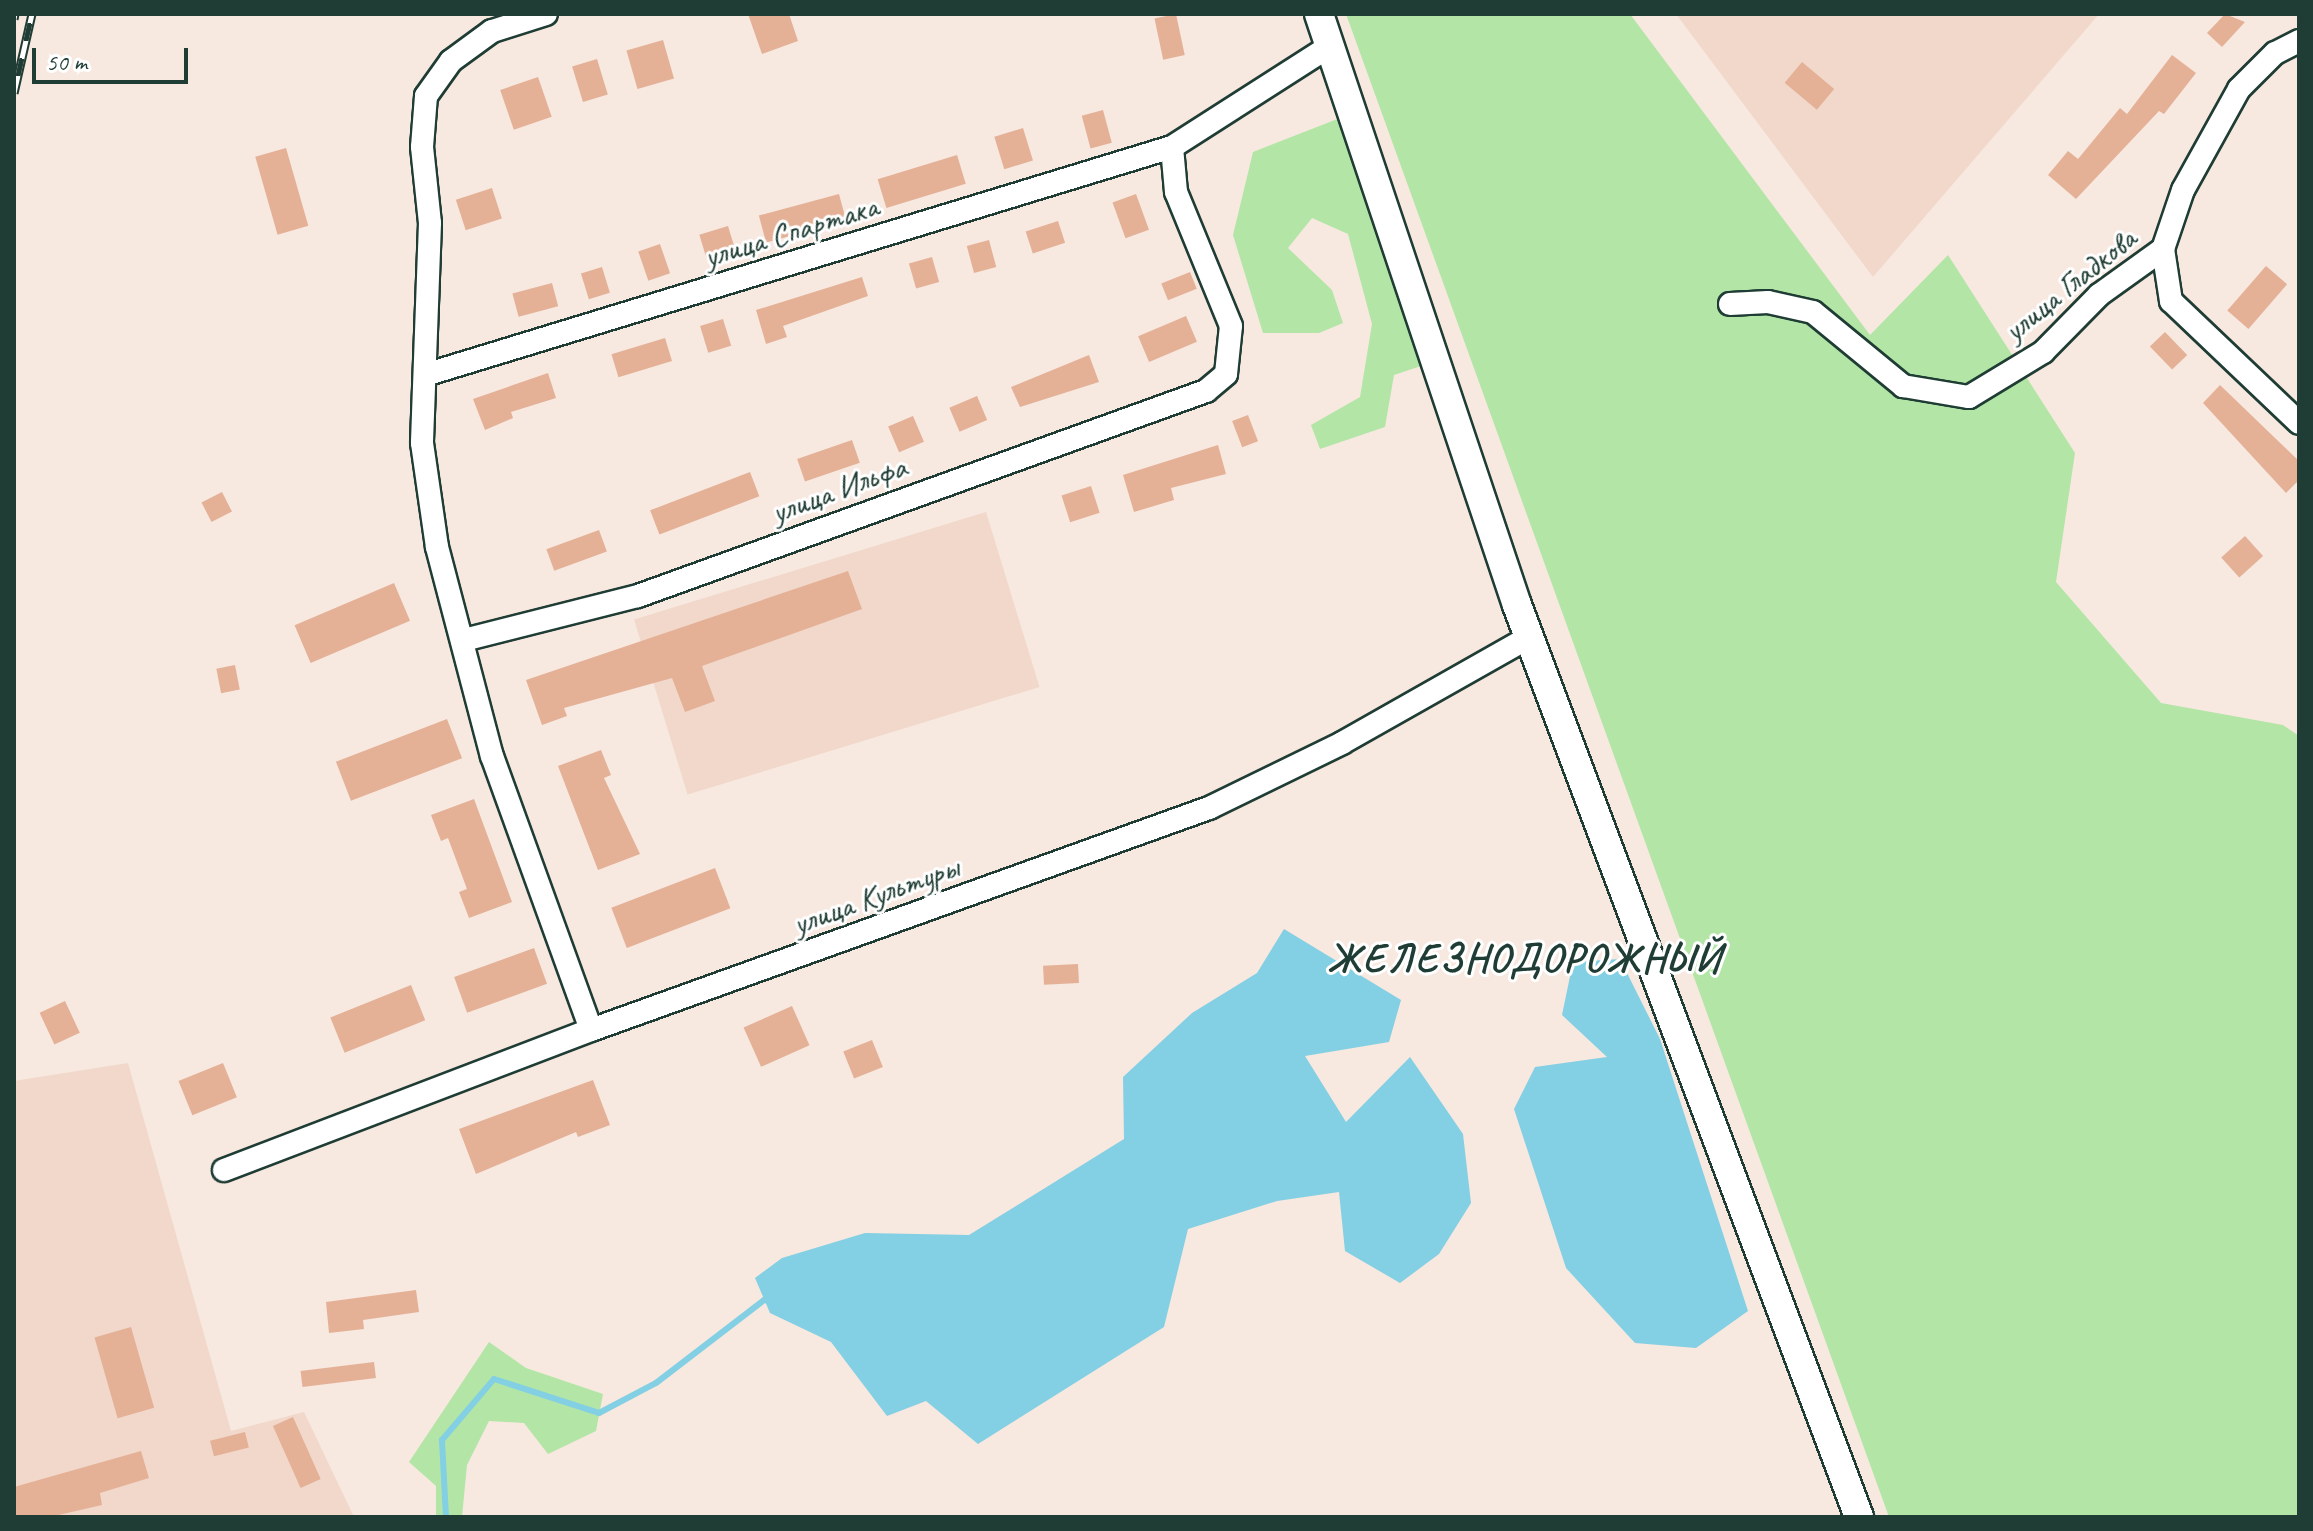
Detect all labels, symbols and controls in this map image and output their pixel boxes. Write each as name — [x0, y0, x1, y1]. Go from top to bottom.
scale bar — [36, 32, 192, 82]
text: 50 m — [46, 47, 87, 77]
street label: улица Спартака — [700, 188, 882, 276]
street label: улица Гладкова — [1996, 220, 2144, 350]
street label: улица Ильфа — [766, 448, 912, 532]
street label: улица Культуры — [789, 849, 963, 943]
district label: ЖЕЛЕЗНОДОРОЖНЫЙ — [1321, 934, 1729, 982]

